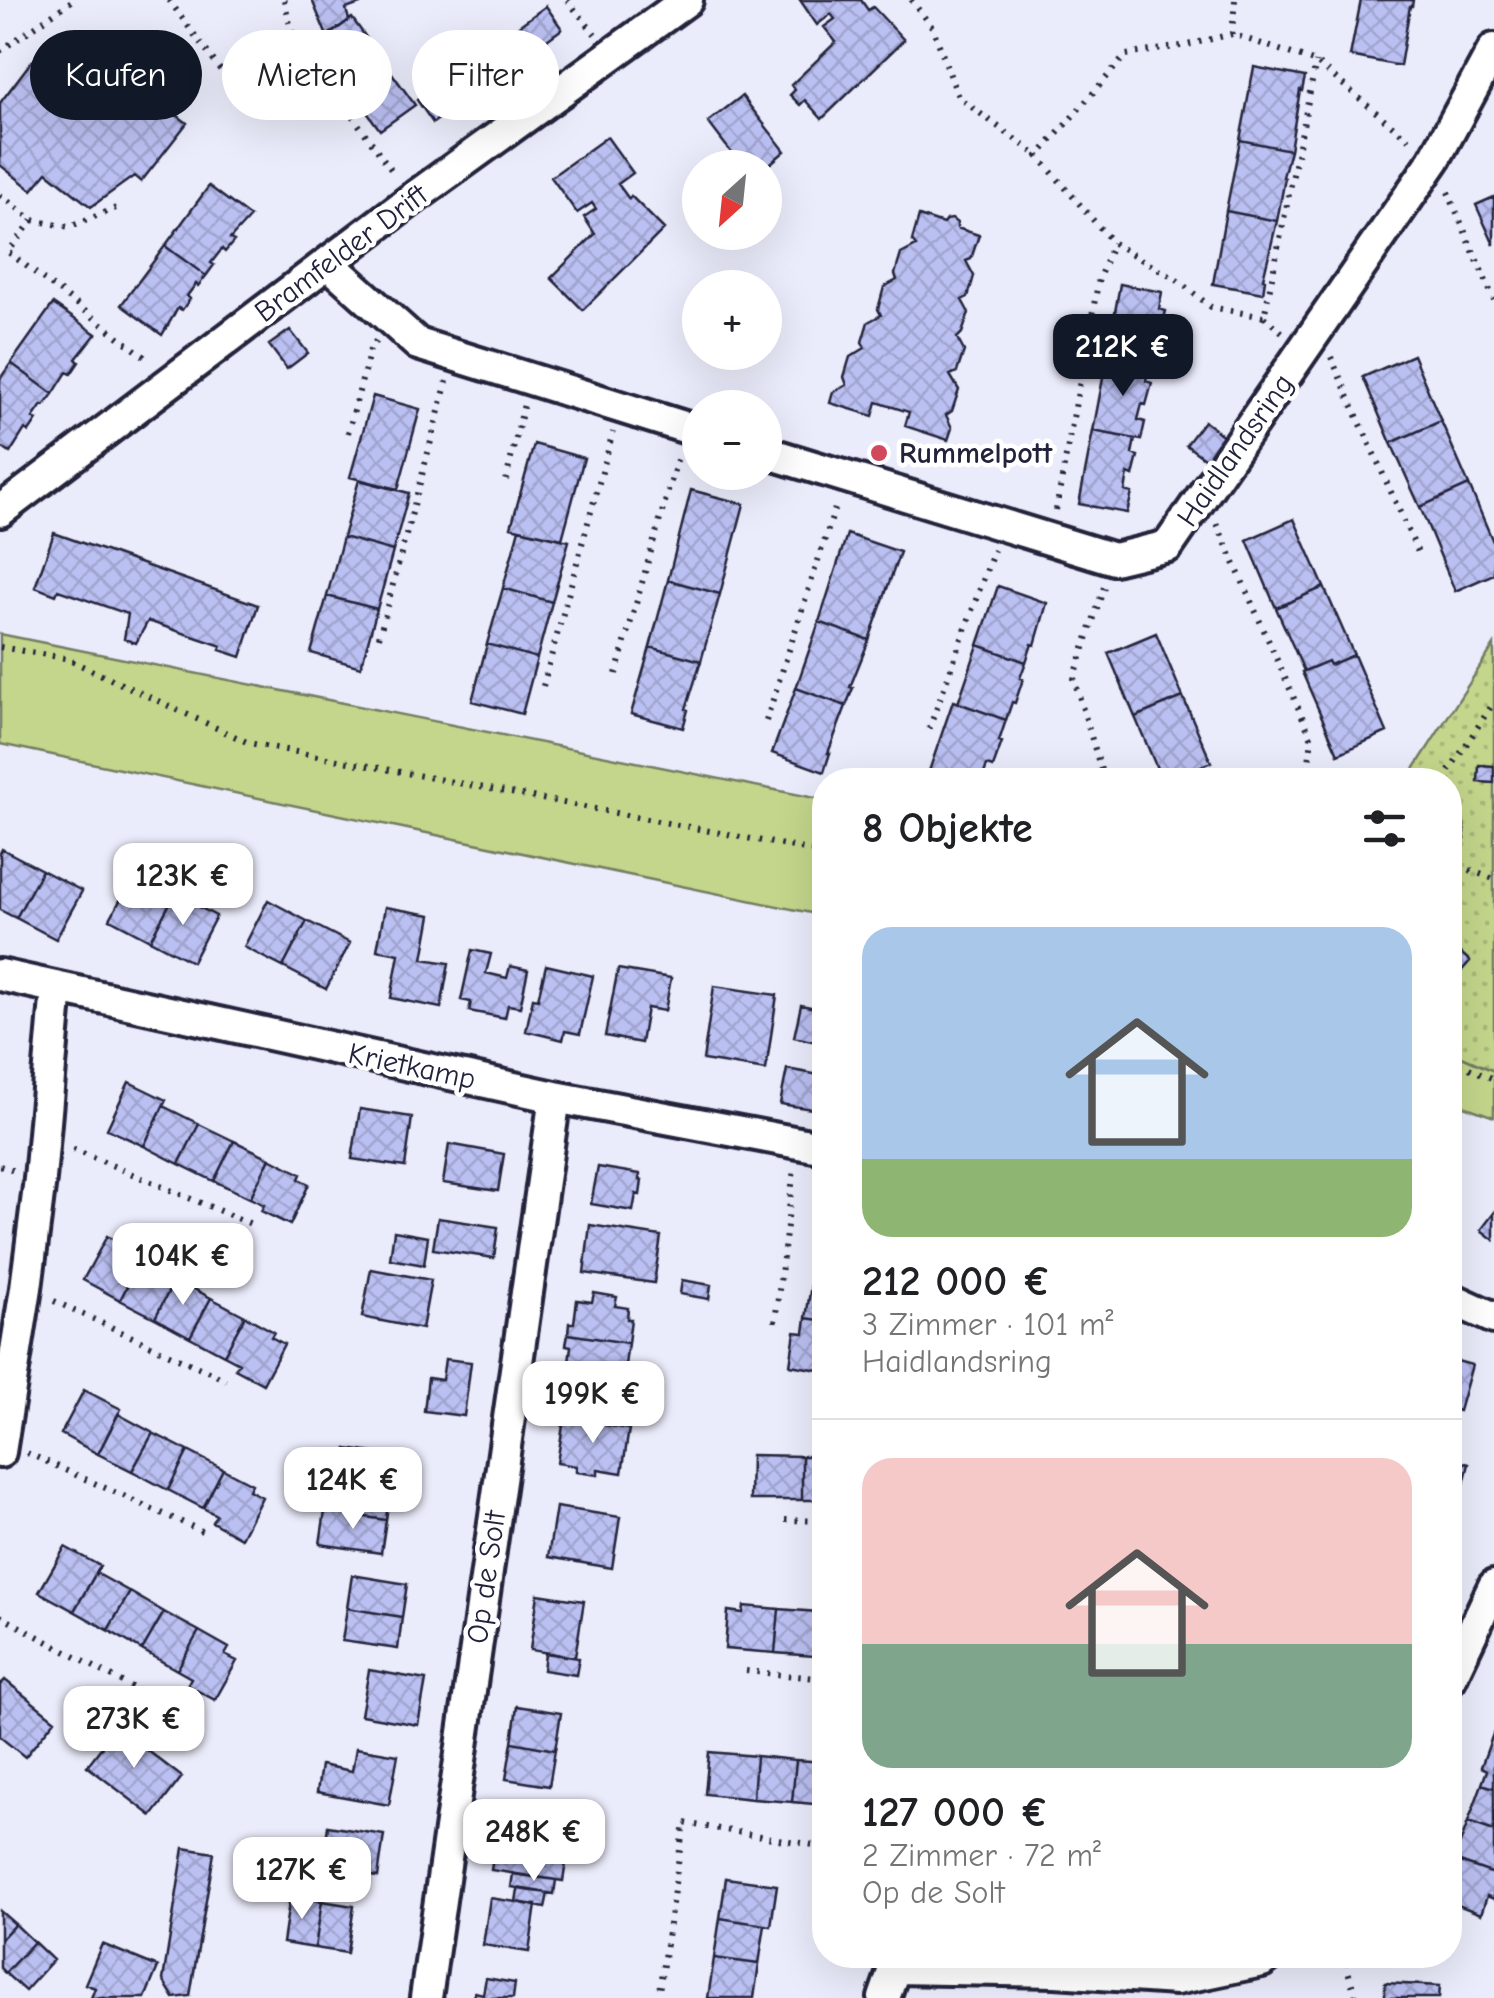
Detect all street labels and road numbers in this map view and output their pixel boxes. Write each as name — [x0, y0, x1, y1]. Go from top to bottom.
street label: Bramfelder Drift — [248, 176, 436, 330]
street label: Haidlandsring — [1170, 367, 1301, 533]
street label: Krietkamp — [345, 1036, 479, 1097]
street label: Op de Solt — [460, 1507, 513, 1646]

